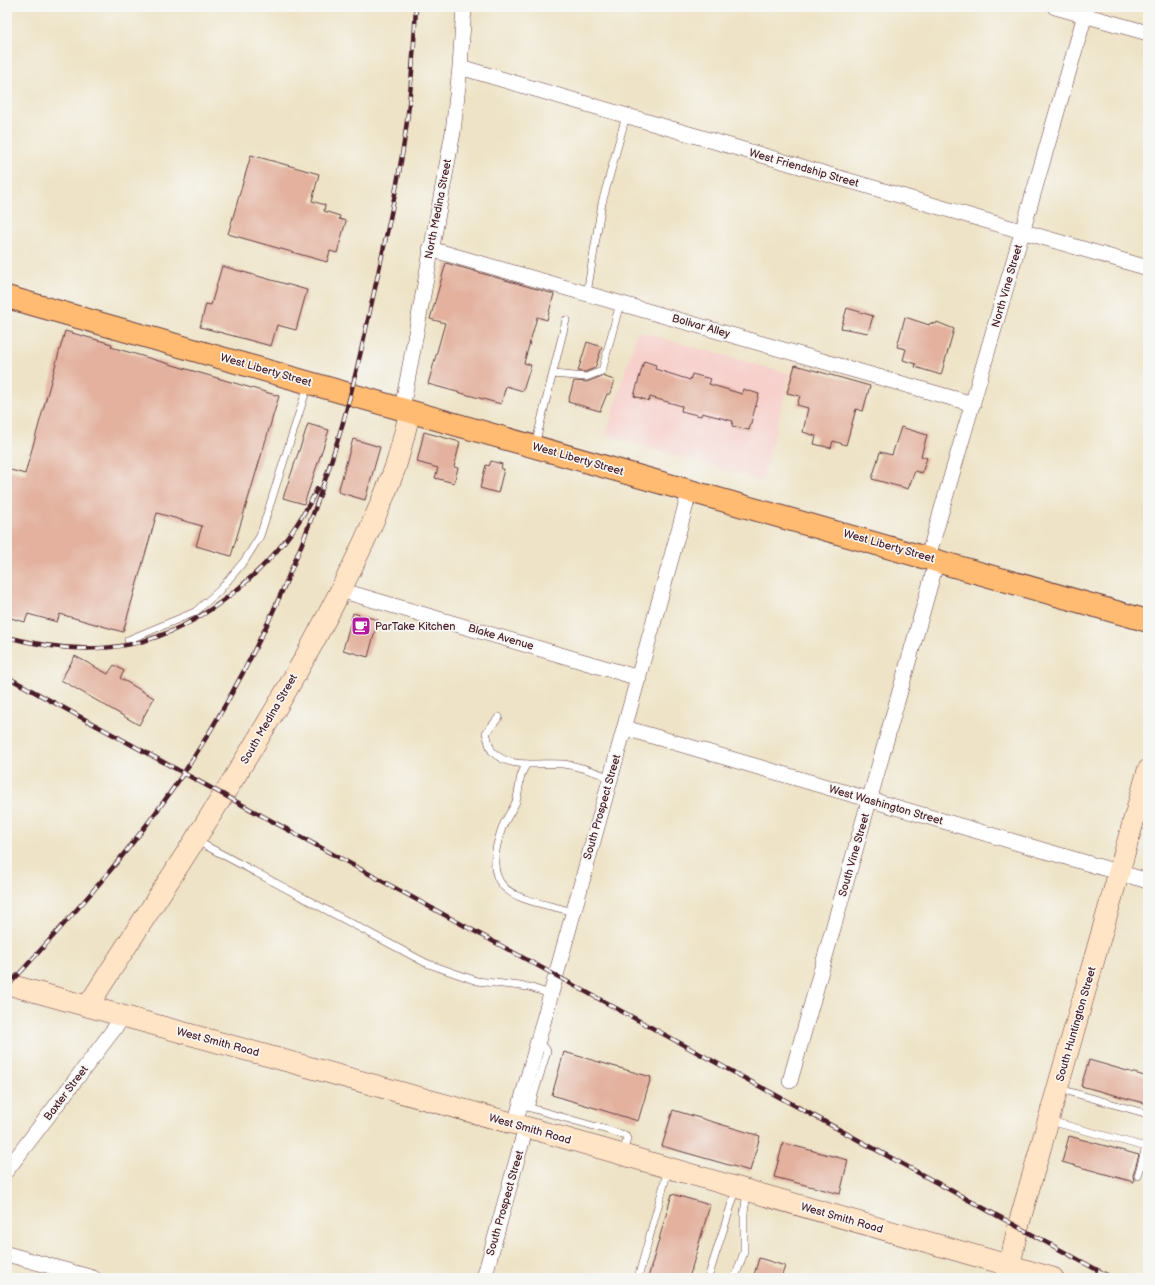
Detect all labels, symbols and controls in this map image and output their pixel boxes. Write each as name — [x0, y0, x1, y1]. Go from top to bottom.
street label: West Friendship Street — [748, 146, 861, 190]
street label: North Medina Street — [422, 157, 454, 260]
street label: North Vine Street — [989, 242, 1025, 329]
street label: Bolivar Alley — [671, 312, 732, 340]
street label: West Liberty Street — [219, 351, 314, 389]
street label: West Liberty Street — [531, 440, 626, 478]
street label: West Liberty Street — [842, 527, 937, 565]
cafe icon: ParTake Kitchen — [350, 615, 372, 637]
place label: ParTake Kitchen — [375, 620, 455, 633]
street label: Blake Avenue — [467, 621, 536, 653]
street label: South Medina Street — [238, 671, 300, 766]
street label: South Prospect Street — [581, 752, 623, 861]
street label: West Washington Street — [827, 782, 945, 828]
street label: South Vine Street — [836, 811, 872, 898]
street label: South Huntington Street — [1053, 965, 1099, 1083]
street label: West Smith Road — [175, 1025, 261, 1059]
street label: Baxter Street — [41, 1062, 91, 1123]
street label: West Smith Road — [487, 1111, 573, 1147]
street label: South Prospect Street — [484, 1148, 526, 1257]
street label: West Smith Road — [799, 1200, 885, 1236]

